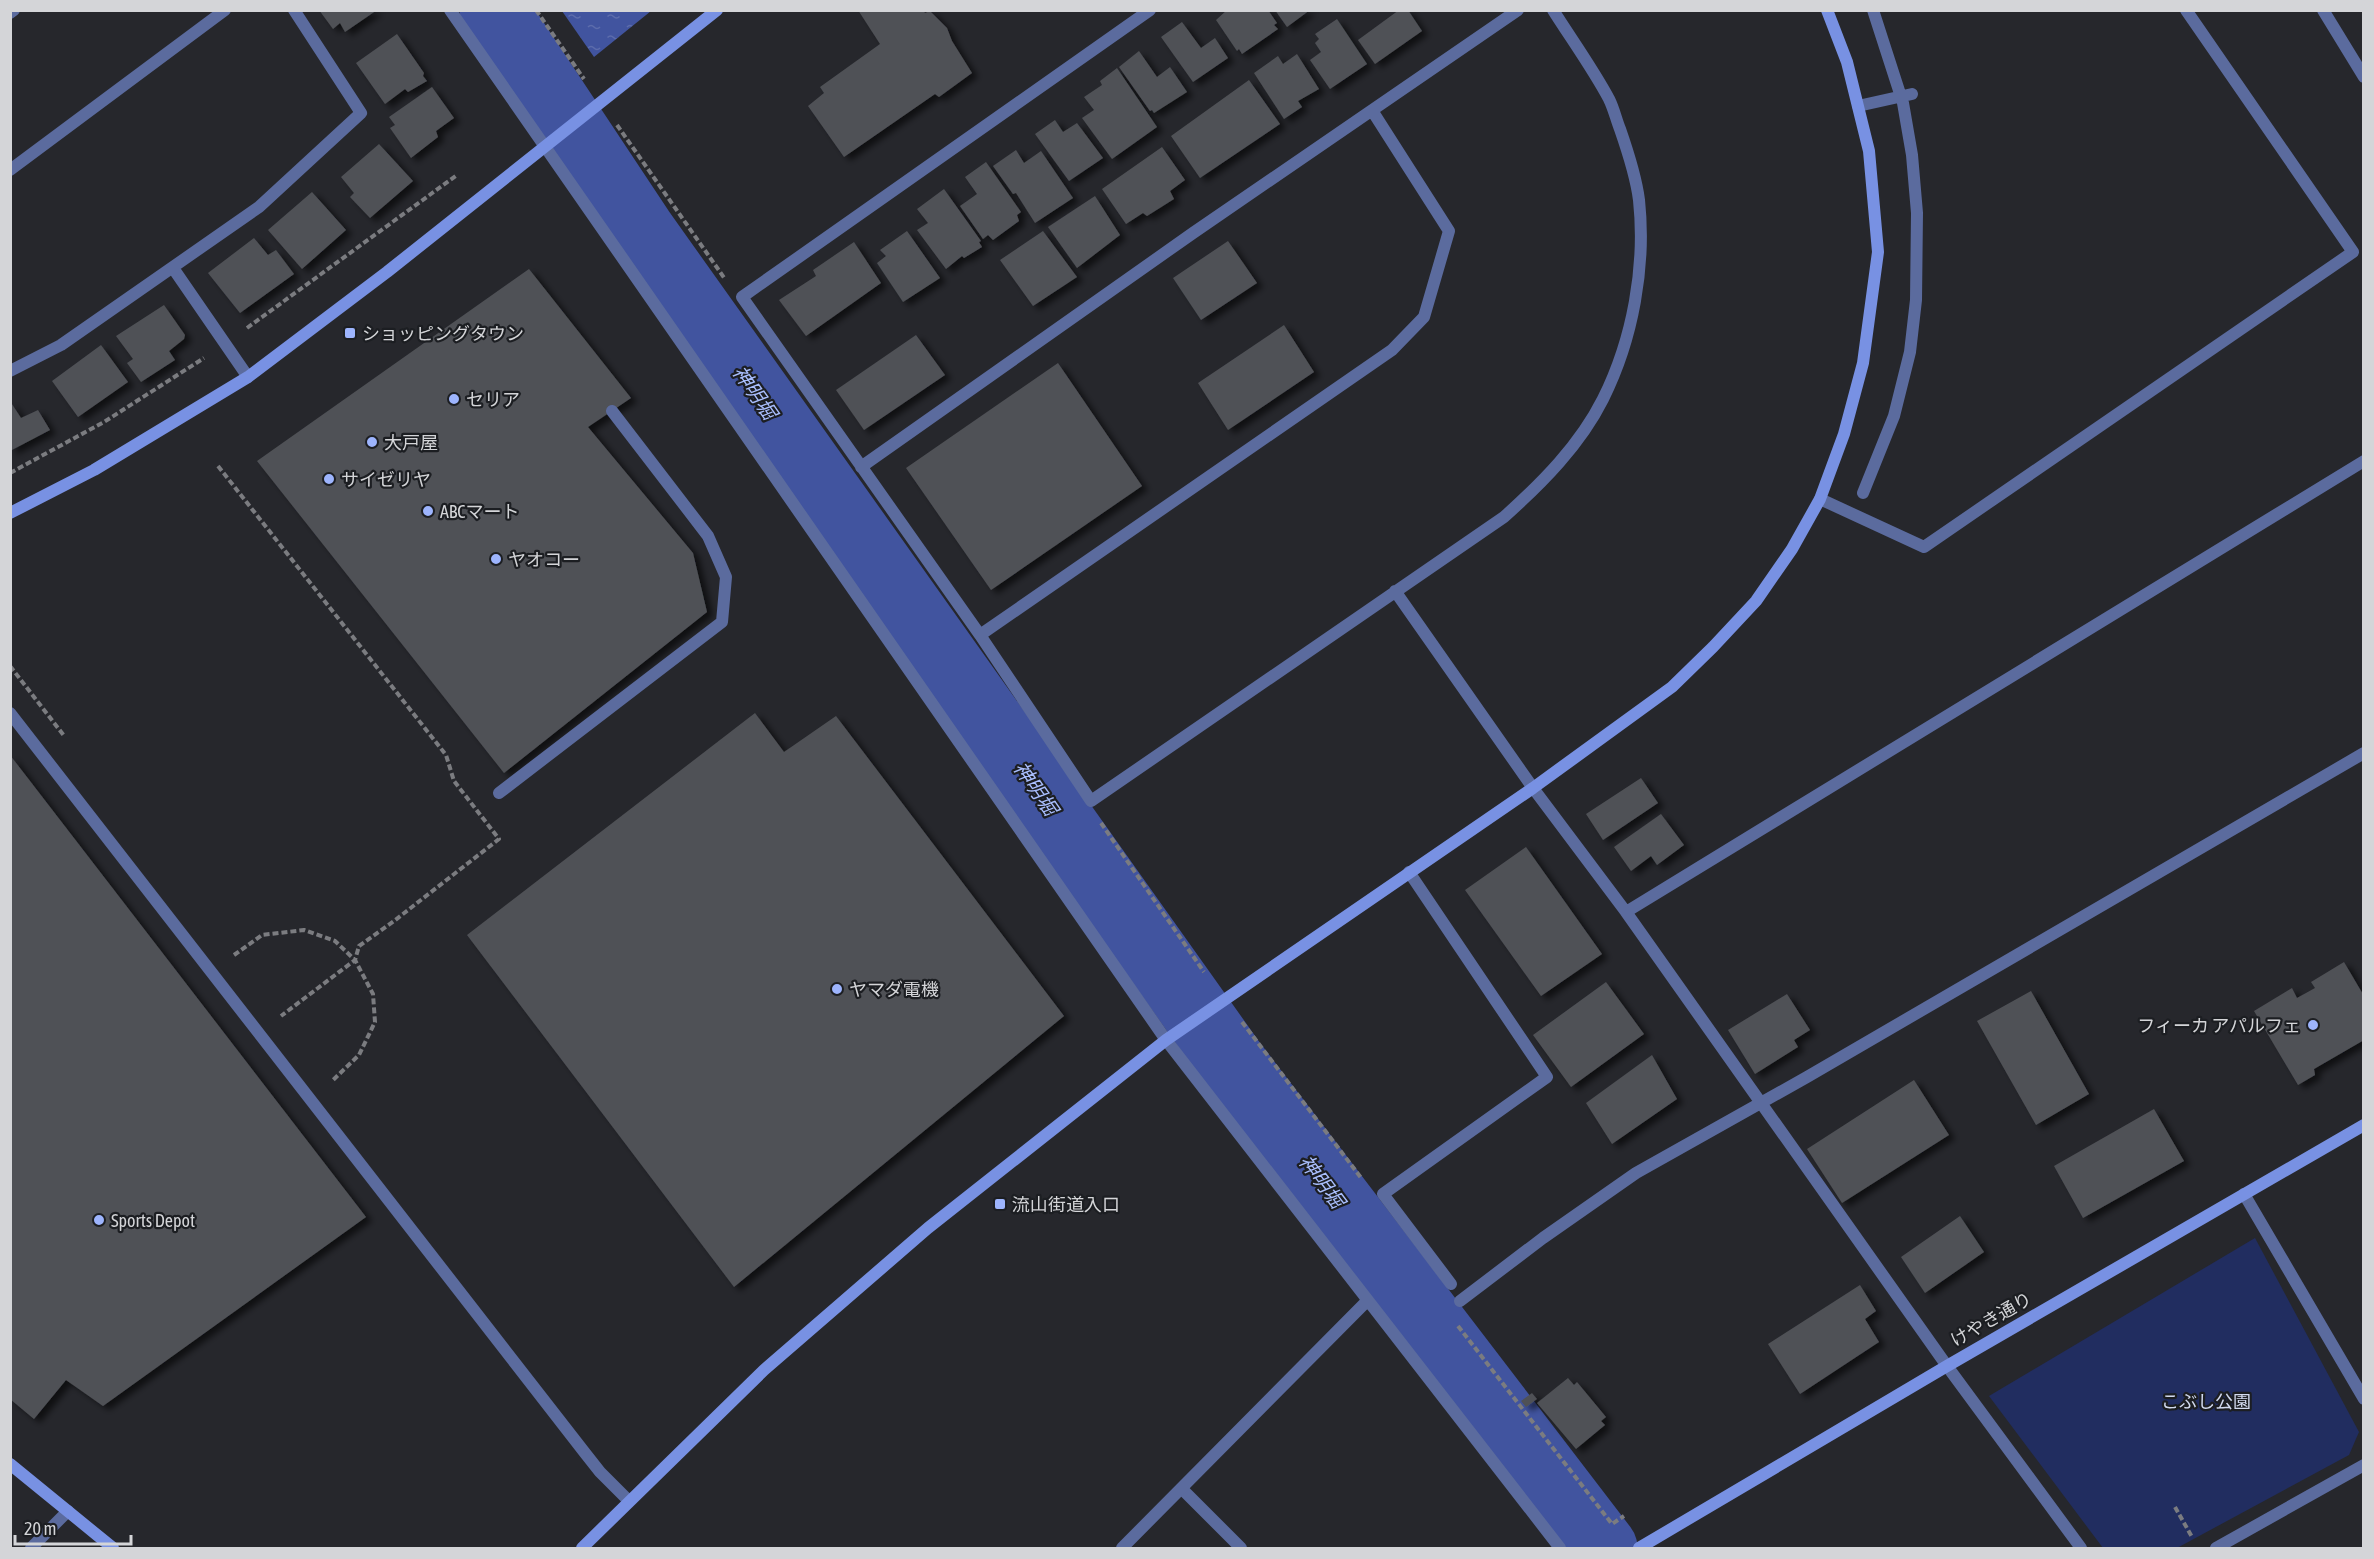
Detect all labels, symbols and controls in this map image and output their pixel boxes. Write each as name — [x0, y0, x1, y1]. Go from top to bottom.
place label: ショッピングタウン — [362, 323, 524, 344]
marker: ショッピングタウン — [343, 326, 357, 340]
water label: 神明堀 — [728, 361, 783, 426]
place label: セリア — [466, 389, 520, 410]
marker: セリア — [447, 392, 461, 406]
place label: 大戸屋 — [384, 432, 438, 453]
marker: 大戸屋 — [365, 435, 379, 449]
place label: サイゼリヤ — [341, 469, 431, 490]
marker: サイゼリヤ — [322, 472, 336, 486]
place label: ABCマート — [440, 501, 519, 522]
marker: ABCマート — [421, 504, 435, 518]
place label: ヤオコー — [508, 549, 580, 570]
marker: ヤオコー — [489, 552, 503, 566]
water label: 神明堀 — [1009, 757, 1064, 822]
place label: ヤマダ電機 — [849, 979, 939, 1000]
marker: ヤマダ電機 — [830, 982, 844, 996]
place label: フィーカ アパルフェ — [2137, 1015, 2301, 1036]
marker: フィーカ アパルフェ — [2306, 1018, 2320, 1032]
water label: 神明堀 — [1295, 1150, 1351, 1214]
place label: 流山街道入口 — [1012, 1194, 1120, 1215]
marker: 流山街道入口 — [993, 1197, 1007, 1211]
place label: Sports Depot — [111, 1210, 195, 1231]
marker: Sports Depot — [92, 1213, 106, 1227]
street label: けやき通り — [1947, 1287, 2035, 1351]
park label: こぶし公園 — [2161, 1391, 2251, 1412]
scale bar — [15, 1508, 130, 1546]
text: 20 m — [24, 1518, 56, 1539]

